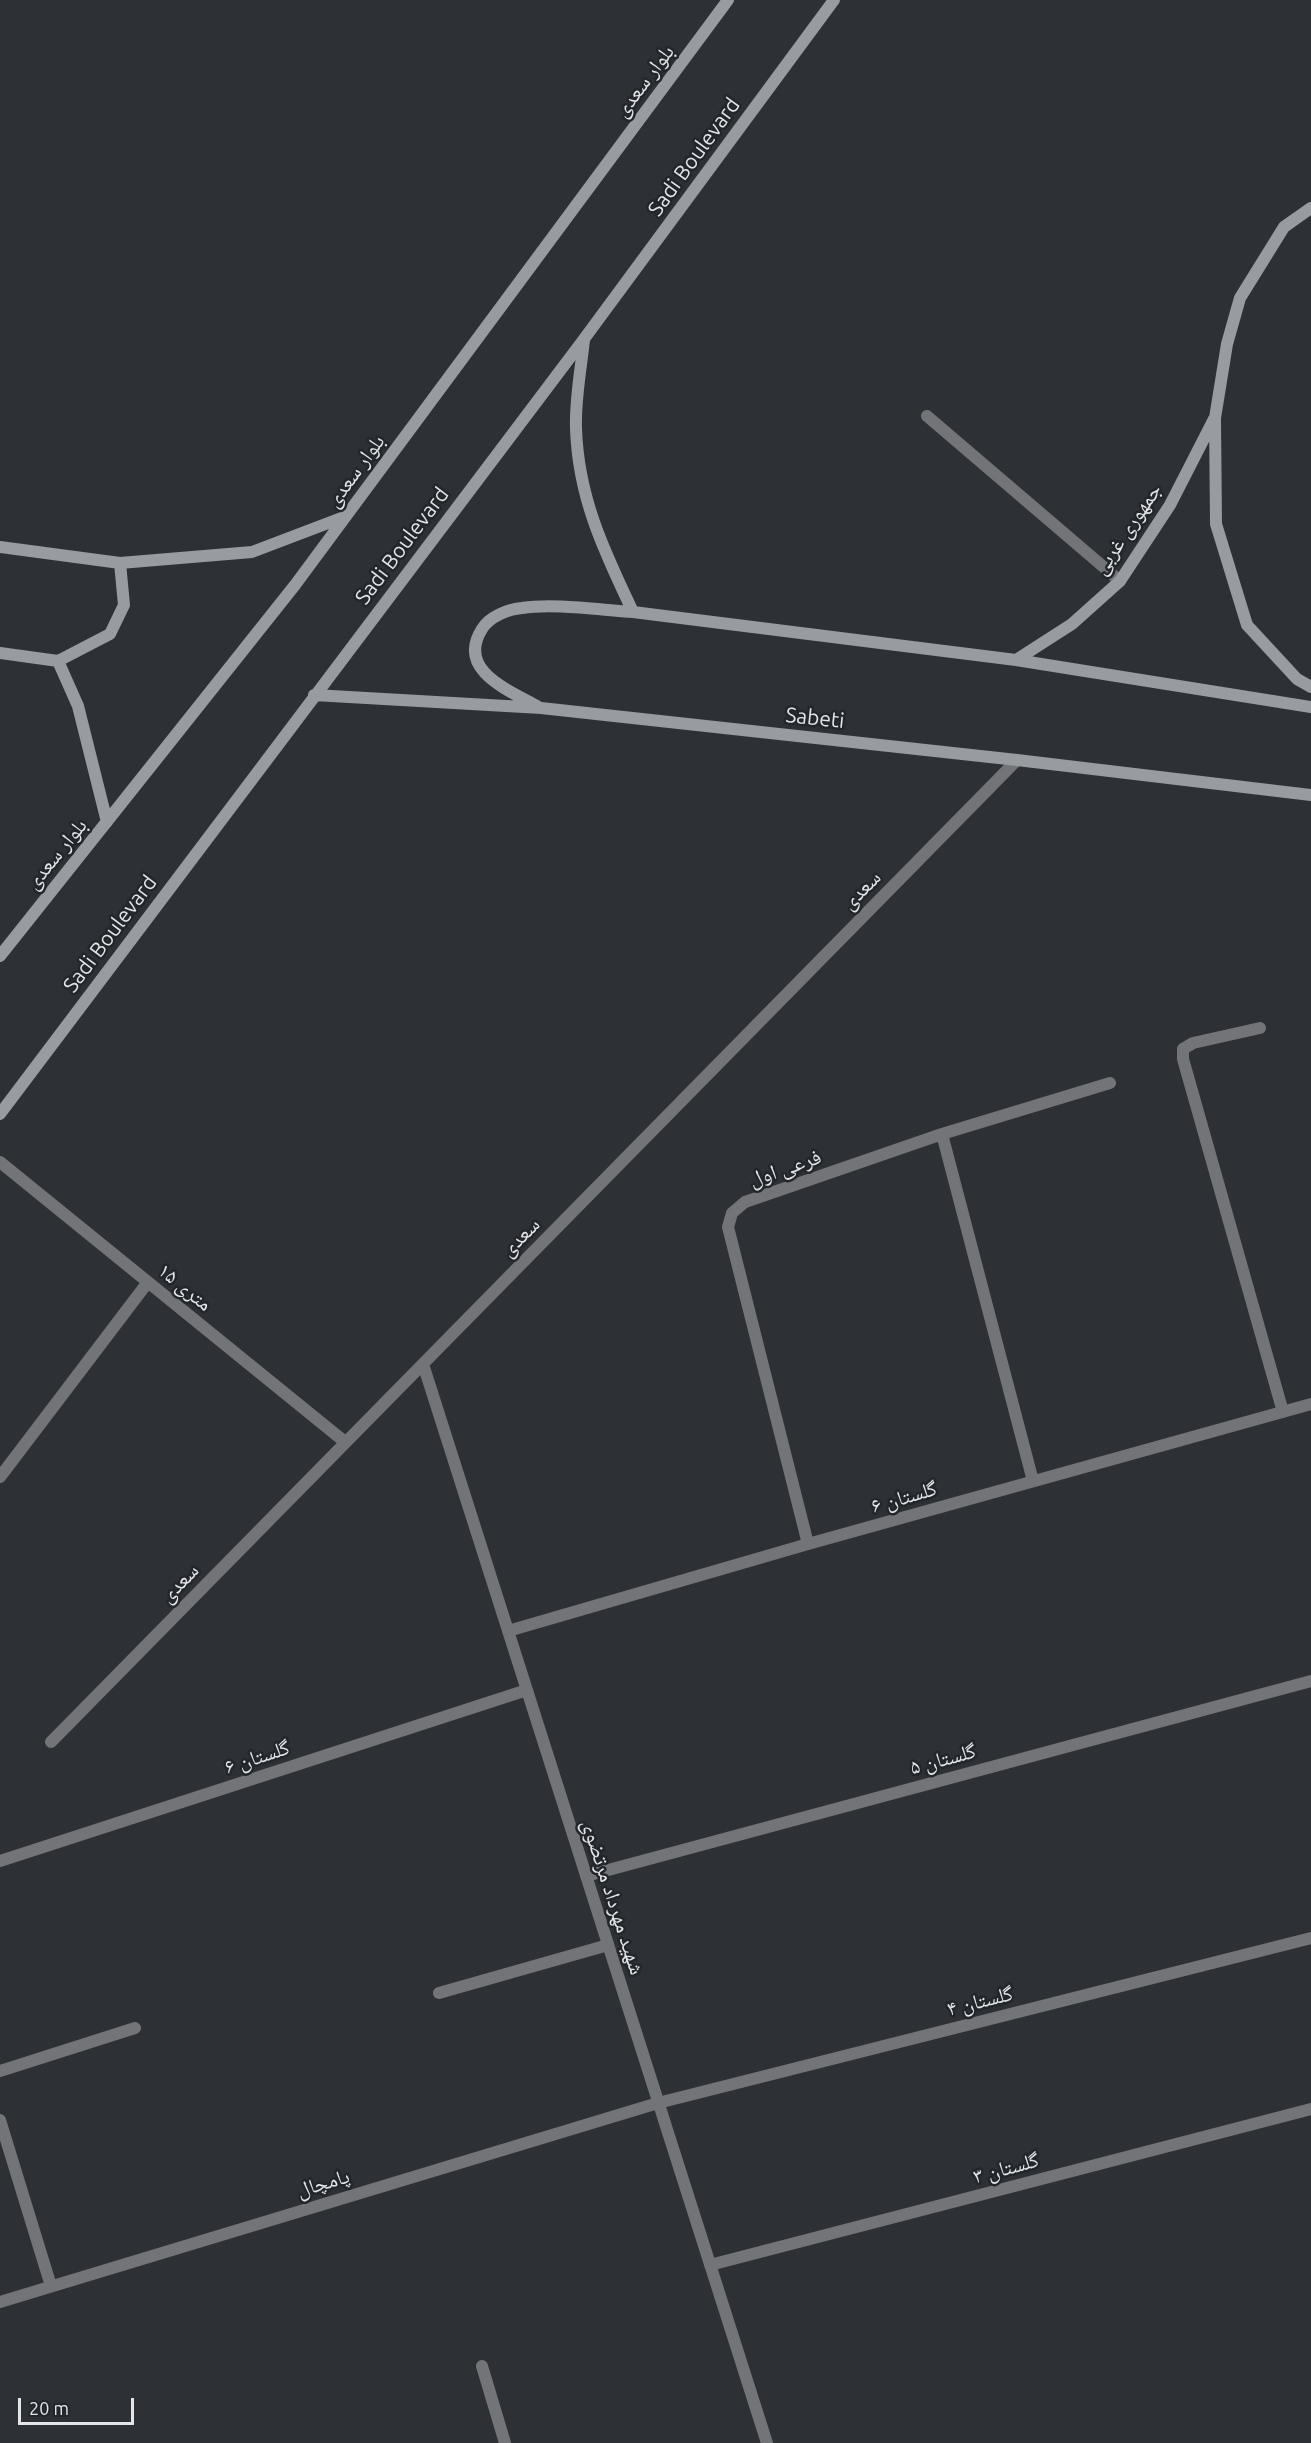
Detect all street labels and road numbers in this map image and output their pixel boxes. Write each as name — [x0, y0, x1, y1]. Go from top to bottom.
street label: بلوار سعدی — [609, 40, 679, 122]
street label: Sadi Boulevard — [643, 93, 745, 221]
street label: بلوار سعدی — [320, 430, 390, 512]
street label: جمهوری غربی — [1087, 478, 1167, 580]
street label: Sadi Boulevard — [350, 483, 454, 609]
street label: Sabeti — [784, 702, 846, 734]
street label: بلوار سعدی — [20, 813, 92, 895]
street label: سعدی — [836, 865, 886, 915]
street label: Sadi Boulevard — [58, 871, 162, 997]
street label: فرعی اول — [746, 1144, 824, 1192]
street label: سعدی — [495, 1212, 545, 1262]
street label: ۱۵ متری — [153, 1258, 217, 1316]
street label: گلستان ۶ — [868, 1476, 940, 1518]
street label: سعدی — [154, 1558, 204, 1608]
street label: گلستان ۶ — [221, 1735, 293, 1779]
street label: گلستان ۵ — [907, 1738, 979, 1780]
street label: شهید مهرداد مرتضوی — [576, 1816, 650, 1978]
street label: گلستان ۴ — [944, 1981, 1016, 2021]
street label: گلستان ۳ — [970, 2147, 1042, 2189]
street label: پامچال — [294, 2163, 352, 2203]

